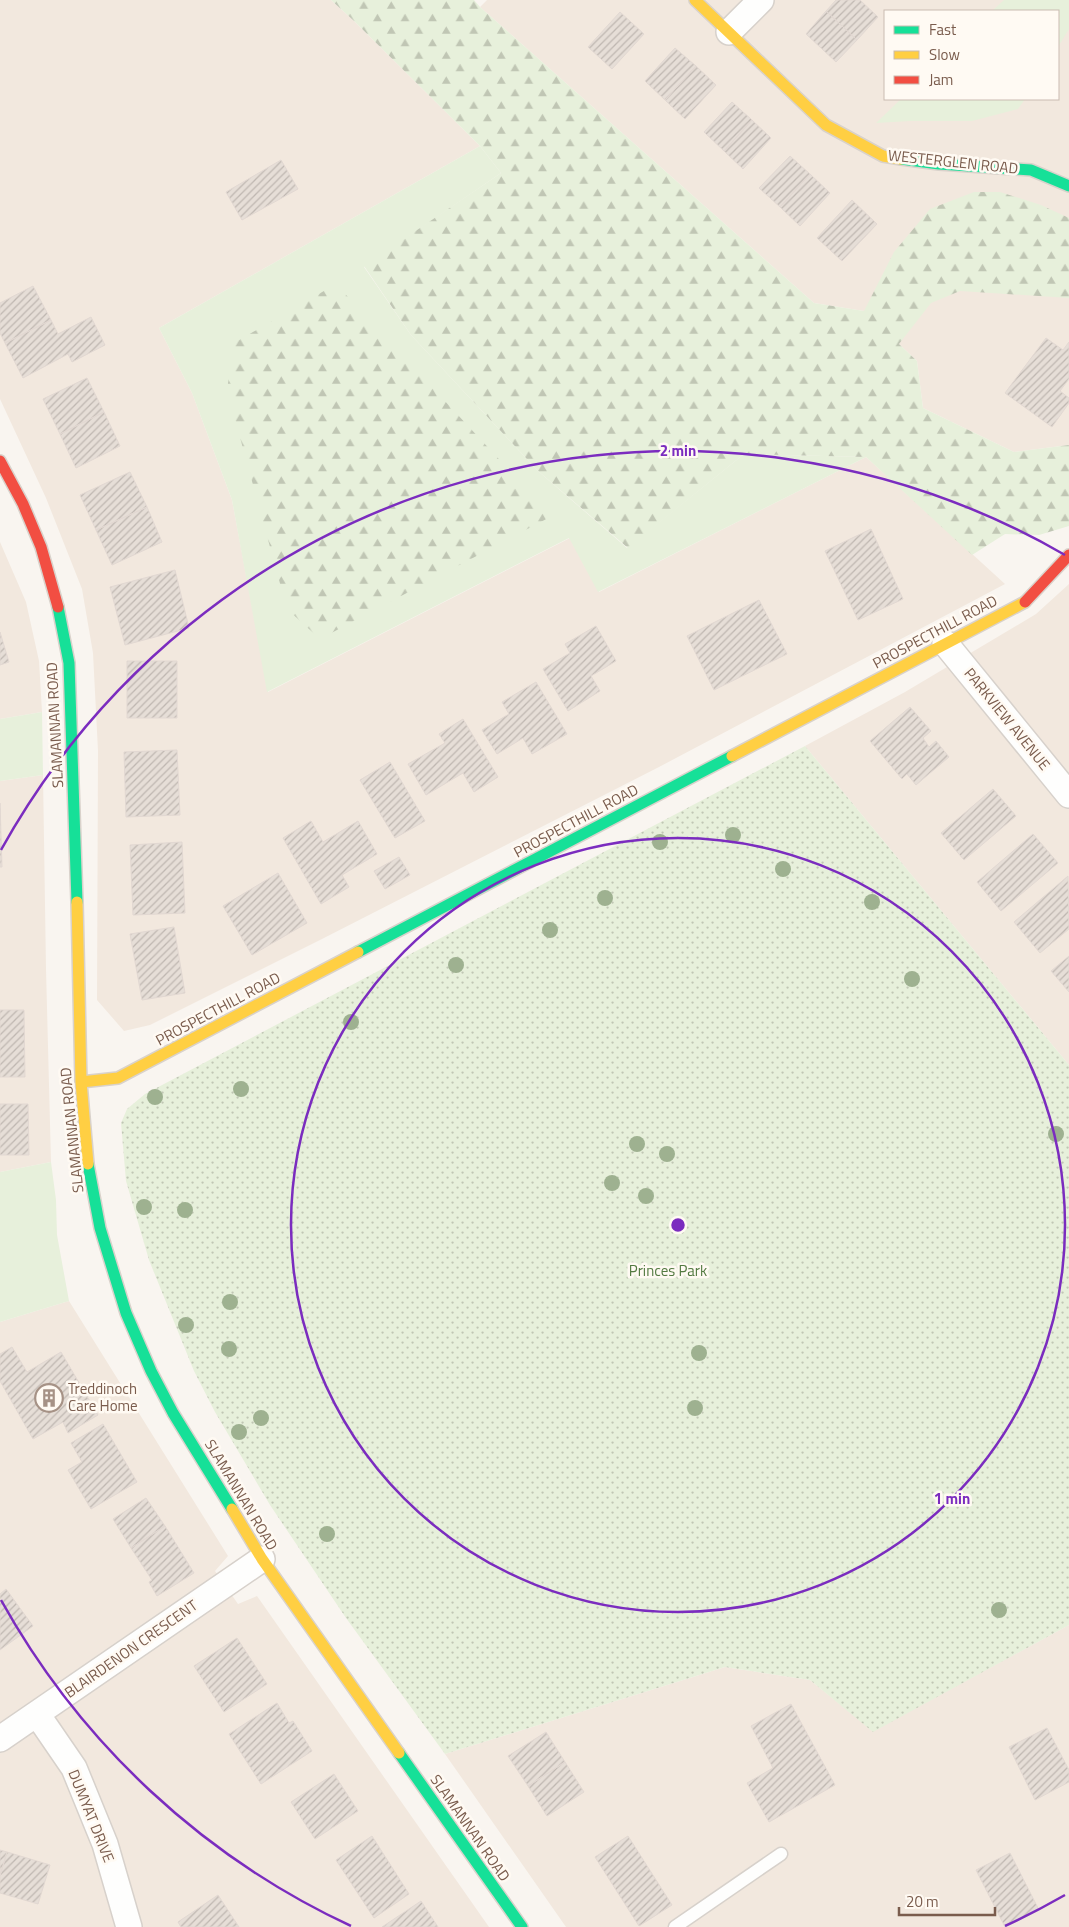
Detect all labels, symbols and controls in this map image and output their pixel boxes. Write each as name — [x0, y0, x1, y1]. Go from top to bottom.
legend — [884, 10, 1059, 100]
text: Fast — [929, 18, 957, 41]
text: Slow — [929, 43, 960, 66]
text: Jam — [929, 68, 953, 91]
street label: WESTERGLEN ROAD — [887, 143, 1019, 180]
text: 2 min — [660, 439, 696, 462]
street label: PROSPECTHILL ROAD — [868, 589, 1001, 674]
street label: SLAMANNAN ROAD — [40, 661, 69, 789]
street label: PARKVIEW AVENUE — [959, 662, 1056, 775]
street label: PROSPECTHILL ROAD — [509, 778, 642, 863]
street label: PROSPECTHILL ROAD — [151, 966, 284, 1051]
street label: SLAMANNAN ROAD — [53, 1066, 90, 1194]
centre of rings — [669, 1216, 687, 1234]
park label: Princes Park — [629, 1259, 707, 1282]
place label: Treddinoch Care Home — [68, 1377, 138, 1417]
building icon: Treddinoch Care Home — [34, 1383, 64, 1413]
street label: SLAMANNAN ROAD — [199, 1435, 284, 1555]
text: 1 min — [934, 1487, 970, 1510]
street label: BLAIRDENON CRESCENT — [59, 1594, 202, 1703]
street label: DUMYAT DRIVE — [62, 1766, 121, 1866]
street label: SLAMANNAN ROAD — [425, 1769, 516, 1886]
scale bar — [899, 1884, 995, 1916]
text: 20 m — [906, 1890, 939, 1913]

